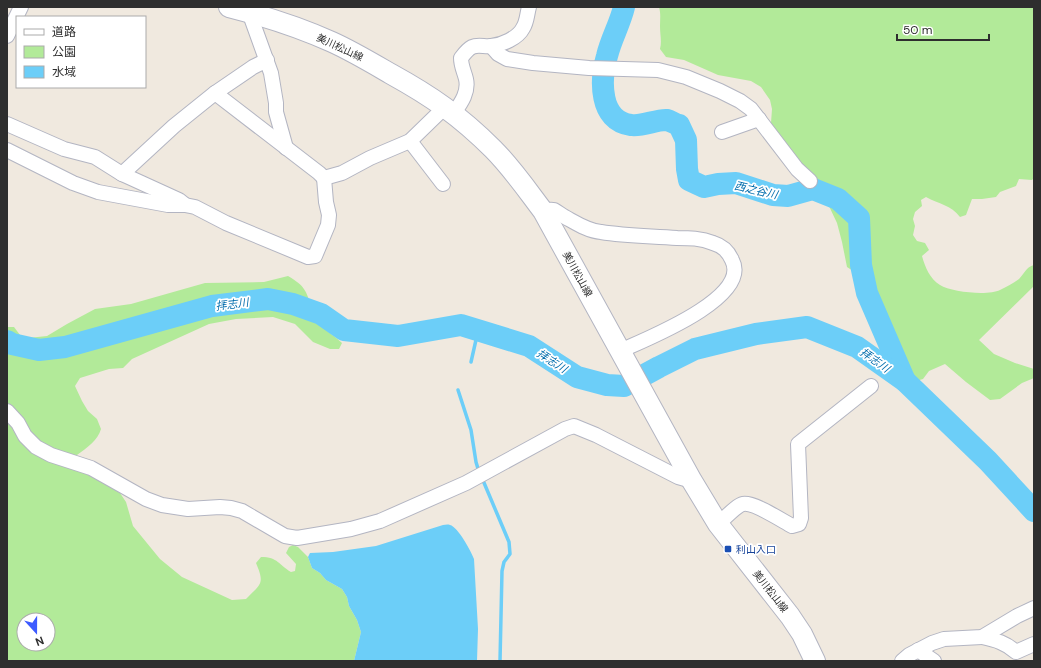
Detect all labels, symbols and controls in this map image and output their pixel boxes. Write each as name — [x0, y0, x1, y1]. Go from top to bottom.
legend — [16, 16, 146, 88]
scale bar — [897, 16, 989, 42]
text: 50 m — [903, 22, 932, 38]
text: 道路 — [52, 24, 76, 40]
street label: 美川松山線 — [314, 31, 365, 64]
text: 公園 — [52, 44, 76, 60]
text: 水域 — [52, 64, 76, 80]
water label: 西之谷川 — [733, 178, 780, 202]
street label: 美川松山線 — [560, 249, 595, 299]
water label: 拝志川 — [215, 295, 250, 313]
water label: 拝志川 — [857, 345, 893, 376]
water label: 拝志川 — [534, 346, 570, 376]
place label: 利山入口 — [736, 543, 776, 556]
marker: 利山入口 — [723, 544, 733, 554]
street label: 美川松山線 — [750, 568, 791, 615]
north arrow — [16, 612, 56, 652]
text: N — [33, 633, 46, 649]

